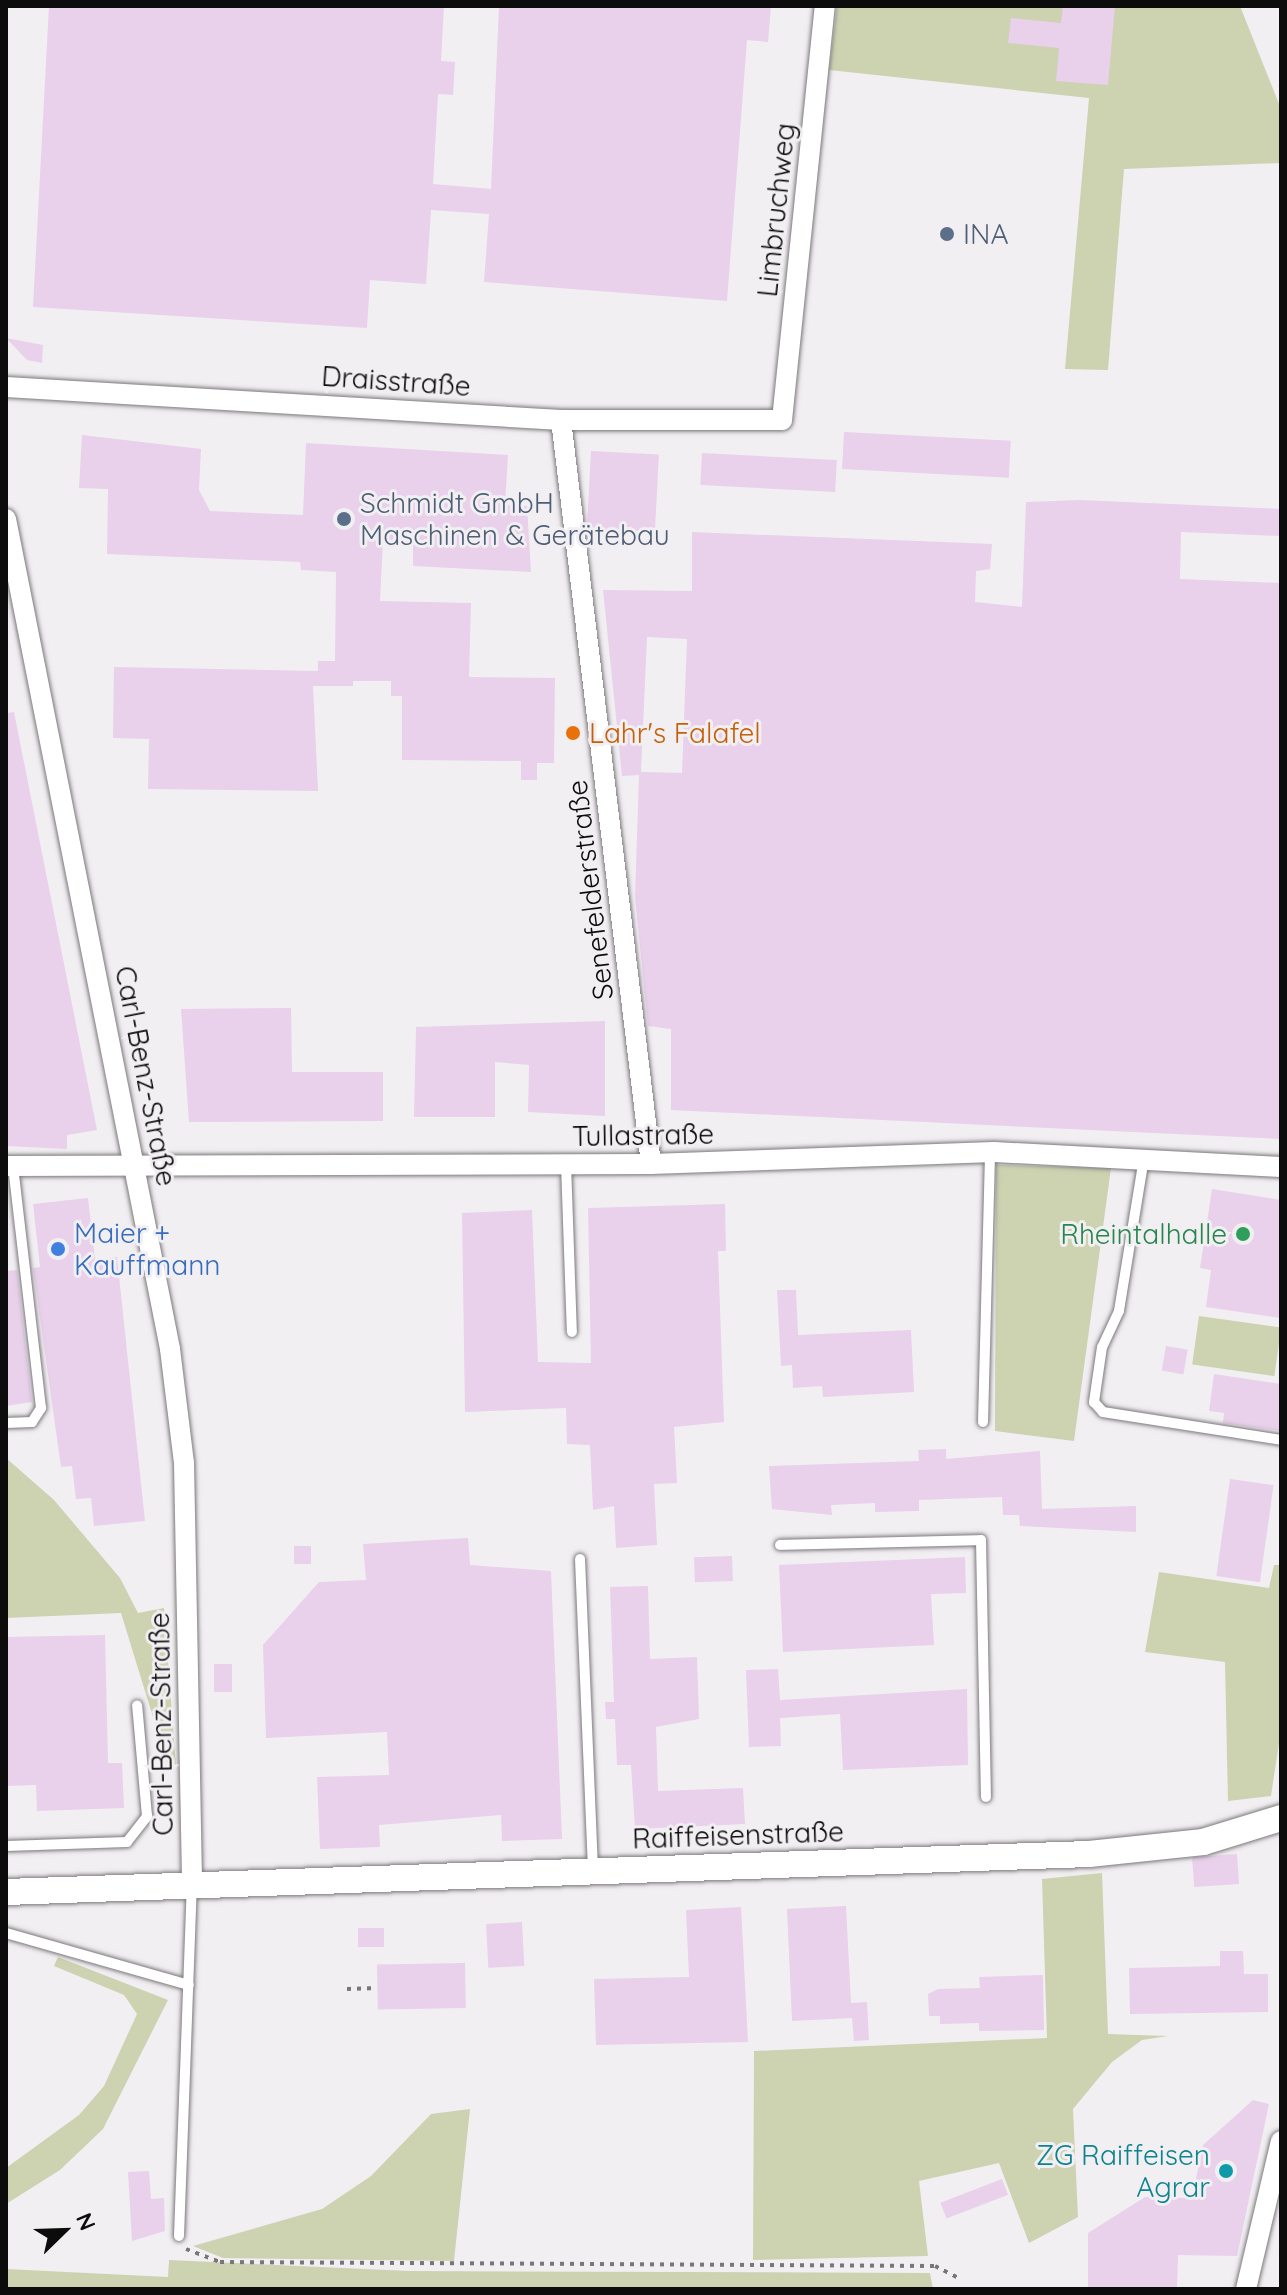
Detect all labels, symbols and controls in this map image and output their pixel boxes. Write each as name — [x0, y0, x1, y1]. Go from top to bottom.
street label: Limbruchweg — [750, 121, 802, 299]
place label: INA — [963, 217, 1008, 251]
marker: INA — [938, 225, 956, 243]
street label: Draisstraße — [320, 359, 472, 403]
place label: Schmidt GmbH Maschinen & Gerätebau — [360, 486, 670, 552]
marker: Schmidt GmbH Maschinen & Gerätebau — [335, 510, 353, 528]
place label: Lahr's Falafel — [589, 716, 761, 750]
marker: Lahr's Falafel — [564, 724, 582, 742]
street label: Senefelderstraße — [560, 778, 620, 1002]
street label: Carl-Benz-Straße — [108, 963, 184, 1189]
street label: Tullastraße — [572, 1117, 714, 1153]
place label: Maier + Kauffmann — [74, 1216, 221, 1282]
place label: Rheintalhalle — [1060, 1217, 1227, 1251]
marker: Rheintalhalle — [1234, 1225, 1252, 1243]
marker: Maier + Kauffmann — [49, 1240, 67, 1258]
street label: Carl-Benz-Straße — [142, 1612, 180, 1836]
street label: Raiffeisenstraße — [632, 1815, 844, 1855]
place label: ZG Raiffeisen Agrar — [1036, 2138, 1210, 2204]
marker: ZG Raiffeisen Agrar — [1217, 2162, 1235, 2180]
north arrow — [24, 2191, 104, 2271]
text: N — [70, 2209, 102, 2235]

